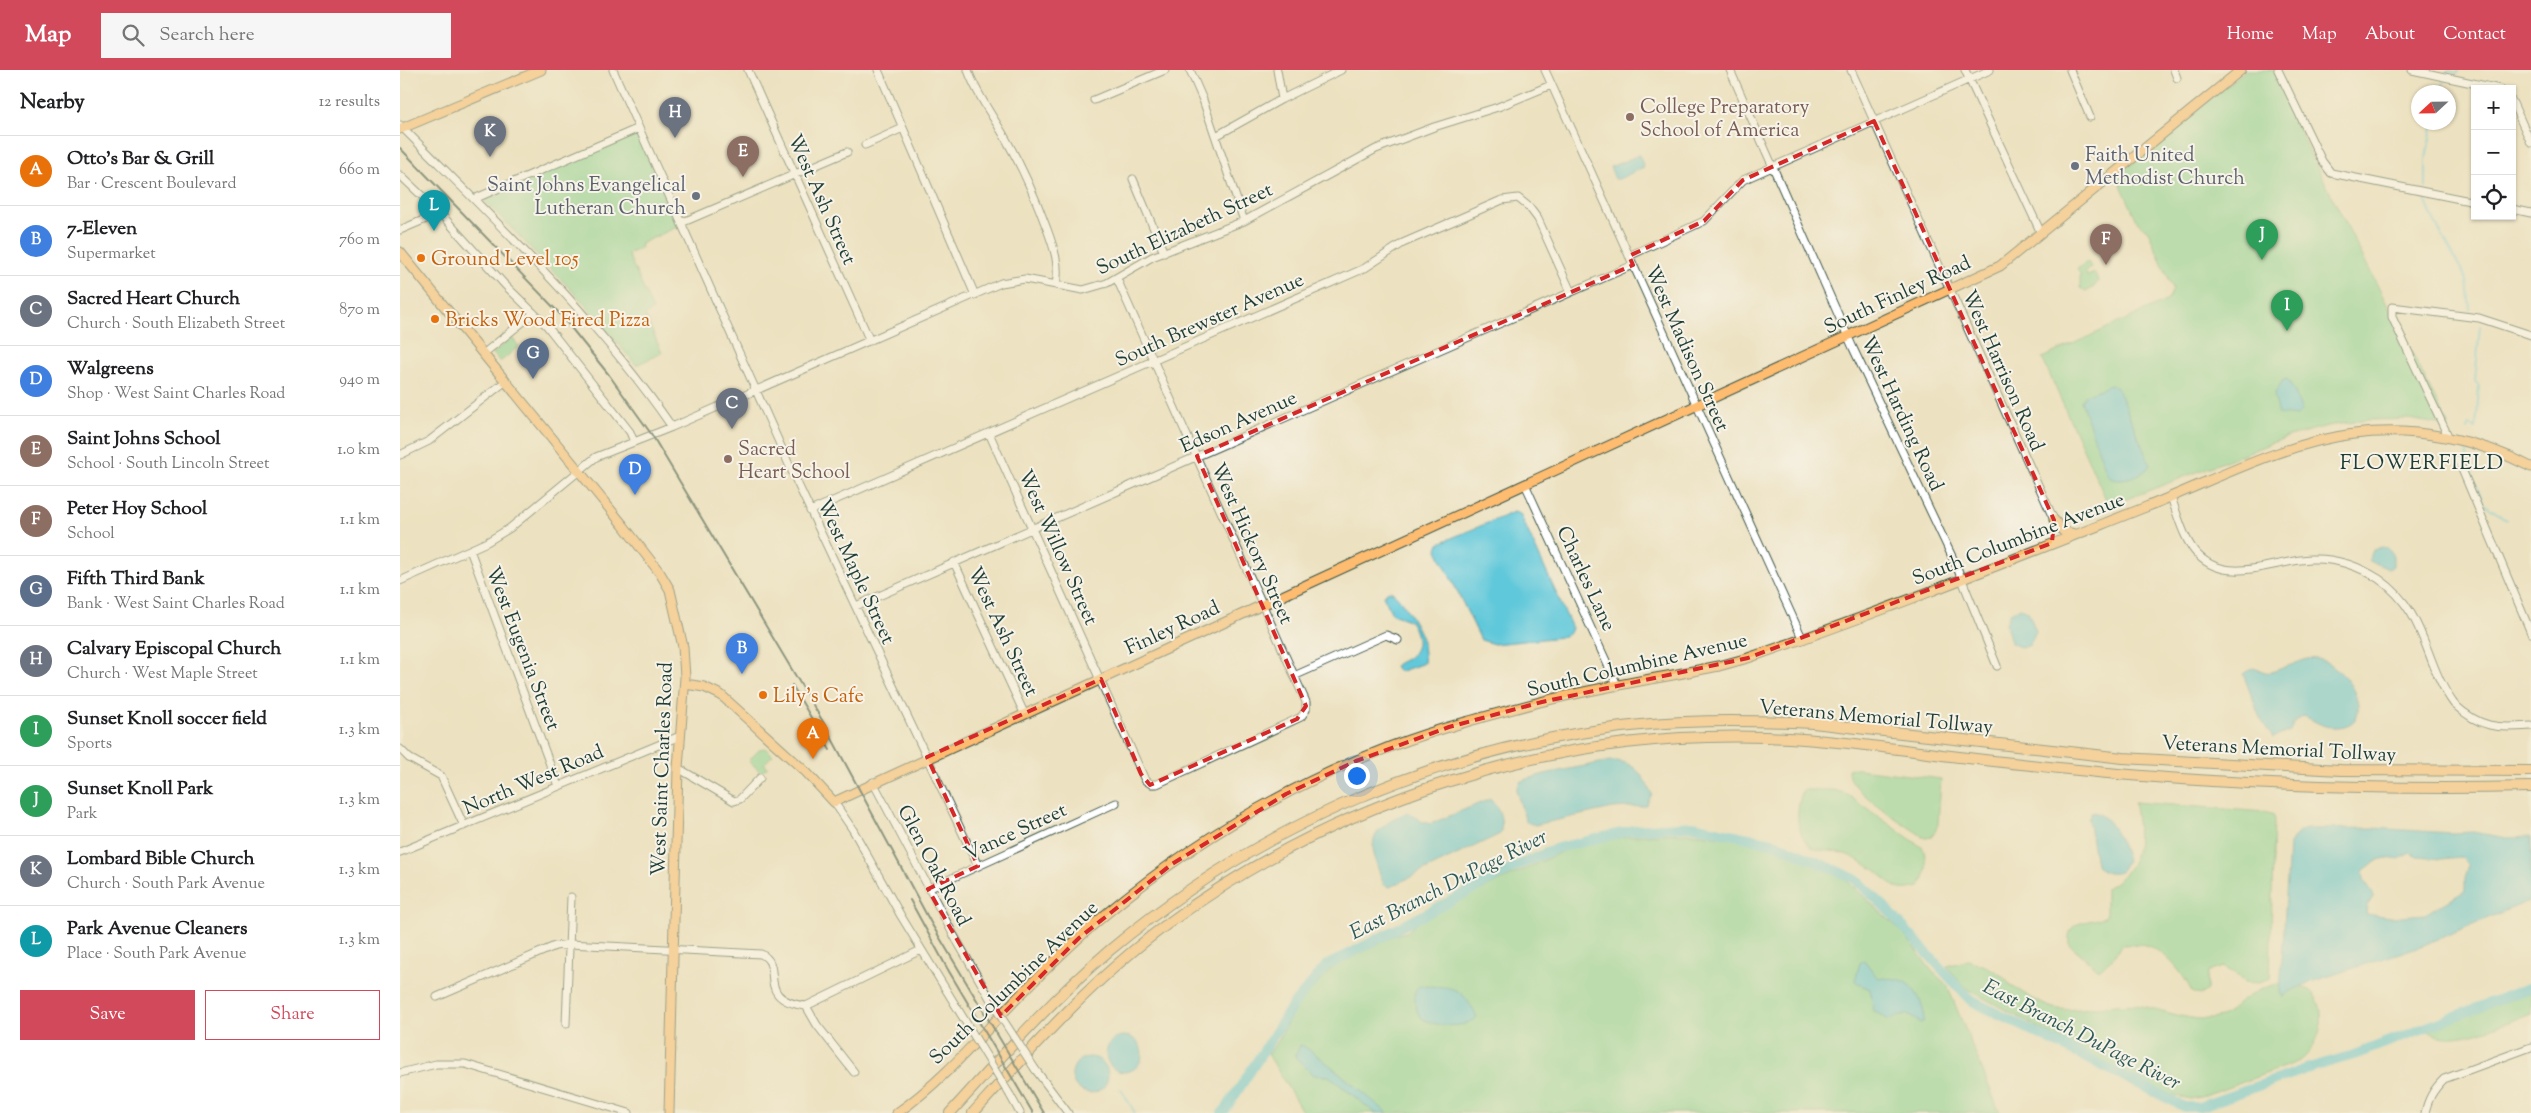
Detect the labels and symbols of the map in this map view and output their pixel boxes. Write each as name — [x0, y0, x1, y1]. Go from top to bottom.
north arrow — [2411, 85, 2456, 130]
place label: College Preparatory School of America — [1640, 94, 1809, 146]
pin: H — [659, 97, 691, 138]
marker: College Preparatory School of America — [1624, 111, 1636, 123]
pin: K — [474, 116, 506, 157]
street label: West Ash Street — [779, 130, 863, 270]
pin: E — [727, 136, 759, 177]
place label: Faith United Methodist Church — [2085, 142, 2245, 194]
marker: Faith United Methodist Church — [2069, 160, 2081, 172]
place label: Saint Johns Evangelical Lutheran Church — [487, 172, 686, 224]
street label: South Elizabeth Street — [1092, 177, 1278, 284]
pin: L — [418, 190, 450, 231]
marker: Saint Johns Evangelical Lutheran Church — [690, 190, 702, 202]
pin: J — [2246, 219, 2278, 260]
pin: F — [2090, 224, 2122, 265]
place label: Ground Level 105 — [431, 246, 579, 275]
street label: South Finley Road — [1820, 250, 1976, 343]
marker: Ground Level 105 — [415, 252, 427, 264]
street label: West Madison Street — [1636, 261, 1736, 437]
street label: South Brewster Avenue — [1111, 267, 1309, 376]
street label: West Harrison Road — [1953, 286, 2050, 456]
pin: I — [2271, 290, 2303, 331]
place label: Bricks Wood Fired Pizza — [445, 307, 650, 336]
marker: Bricks Wood Fired Pizza — [429, 313, 441, 325]
street label: West Harding Road — [1852, 332, 1949, 496]
pin: G — [517, 338, 549, 379]
street label: Edson Avenue — [1176, 385, 1302, 462]
pin: C — [716, 388, 748, 429]
place label: Sacred Heart School — [738, 436, 851, 488]
district label: FLOWERFIELD — [2340, 449, 2504, 479]
marker: Sacred Heart School — [722, 453, 734, 465]
pin: D — [619, 454, 651, 495]
street label: West Hickory Street — [1202, 459, 1299, 629]
street label: West Willow Street — [1009, 466, 1104, 631]
street label: South Columbine Avenue — [1908, 486, 2129, 594]
street label: West Maple Street — [808, 495, 901, 650]
street label: Charles Lane — [1548, 522, 1622, 637]
street label: West Ash Street — [959, 562, 1045, 702]
street label: West Eugenia Street — [477, 563, 566, 735]
street label: Finley Road — [1121, 595, 1225, 664]
street label: South Columbine Avenue — [1524, 627, 1751, 706]
pin: B — [726, 633, 758, 674]
street label: West Saint Charles Road — [645, 662, 682, 877]
place label: Lily's Cafe — [773, 683, 864, 712]
marker: Lily's Cafe — [757, 689, 769, 701]
street label: Veterans Memorial Tollway — [1757, 694, 1994, 743]
pin: A — [797, 718, 829, 759]
street label: Veterans Memorial Tollway — [2161, 730, 2397, 771]
street label: North West Road — [459, 739, 609, 824]
your location — [1344, 763, 1370, 789]
street label: Vance Street — [960, 797, 1072, 870]
street label: Glen Oak Road — [889, 800, 977, 932]
water label: East Branch DuPage River — [1345, 823, 1554, 949]
street label: South Columbine Avenue — [924, 895, 1106, 1073]
water label: East Branch DuPage River — [1977, 973, 2186, 1099]

